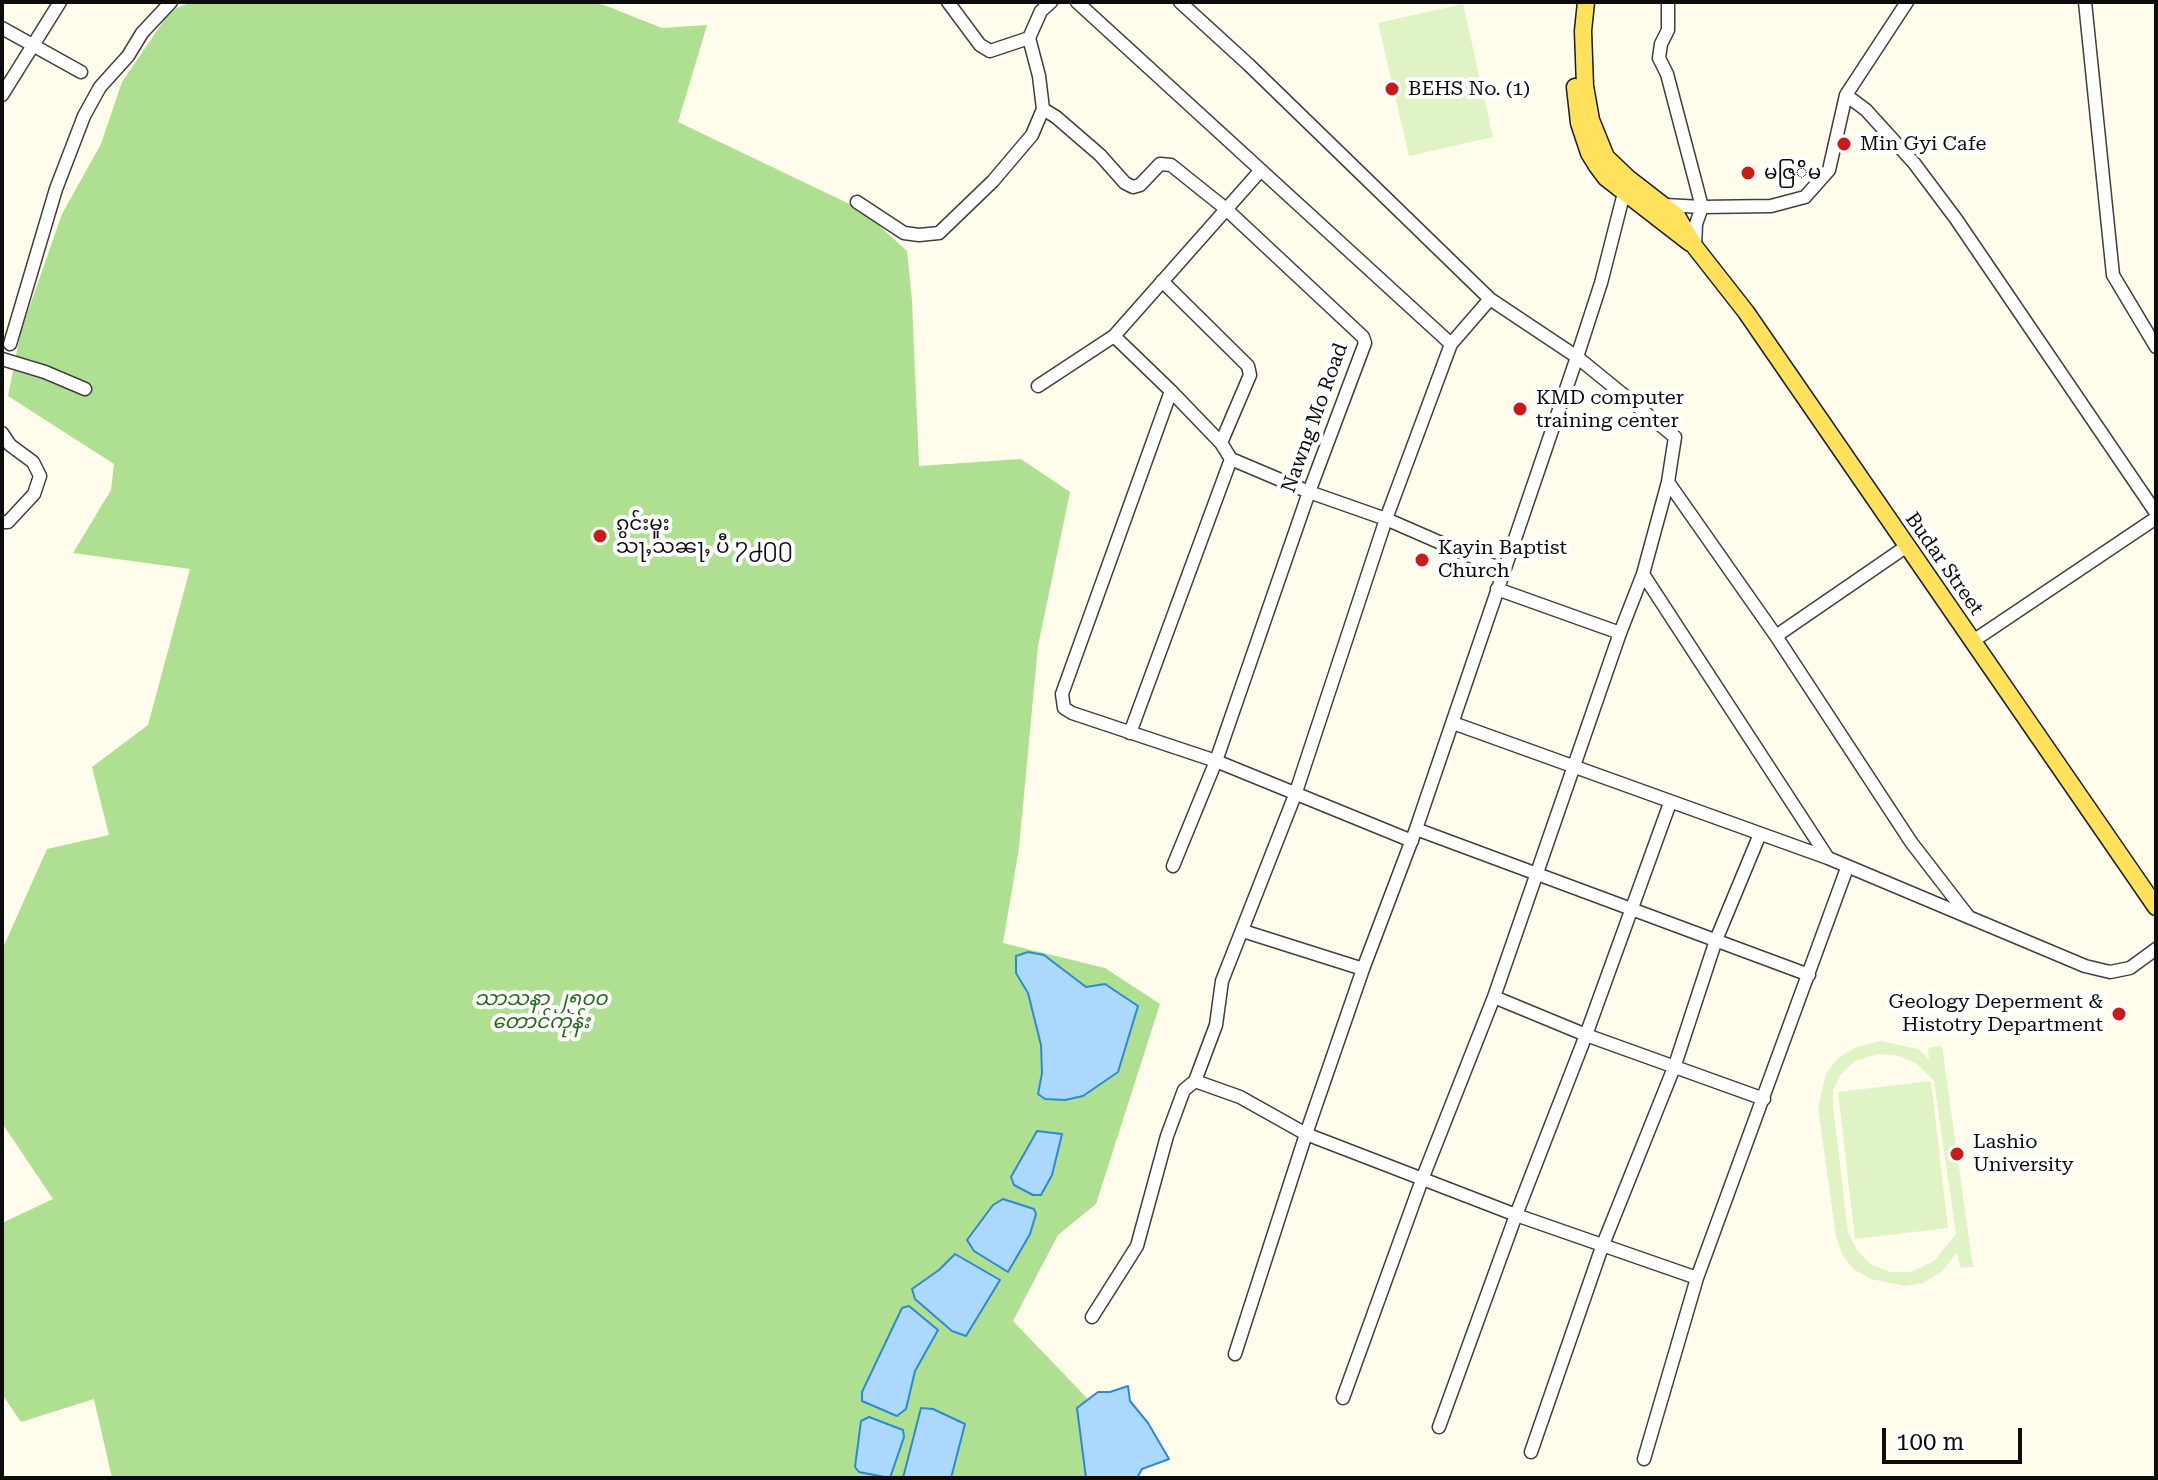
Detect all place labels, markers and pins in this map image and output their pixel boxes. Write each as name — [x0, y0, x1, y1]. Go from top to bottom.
place label: BEHS No. (1) — [1408, 77, 1530, 101]
marker: BEHS No. (1) — [1383, 80, 1401, 98]
place label: Min Gyi Cafe — [1860, 132, 1986, 156]
marker: Min Gyi Cafe — [1835, 135, 1853, 153]
place label: မဇြ်ိမ — [1764, 161, 1821, 185]
marker: မဇြ်ိမ — [1739, 164, 1757, 182]
place label: KMD computer training center — [1536, 386, 1684, 433]
marker: KMD computer training center — [1511, 400, 1529, 418]
place label: ၵွင်းမူး သႃႇသၼႃႇ ပီ ႒႕႐႐ — [616, 512, 793, 559]
marker: ၵွင်းမူး သႃႇသၼႃႇ ပီ ႒႕႐႐ — [591, 527, 609, 545]
place label: Kayin Baptist Church — [1438, 536, 1567, 583]
marker: Kayin Baptist Church — [1413, 551, 1431, 569]
place label: Geology Deperment & Histotry Department — [1889, 990, 2103, 1037]
marker: Geology Deperment & Histotry Department — [2110, 1005, 2128, 1023]
place label: Lashio University — [1973, 1130, 2074, 1177]
marker: Lashio University — [1948, 1145, 1966, 1163]

